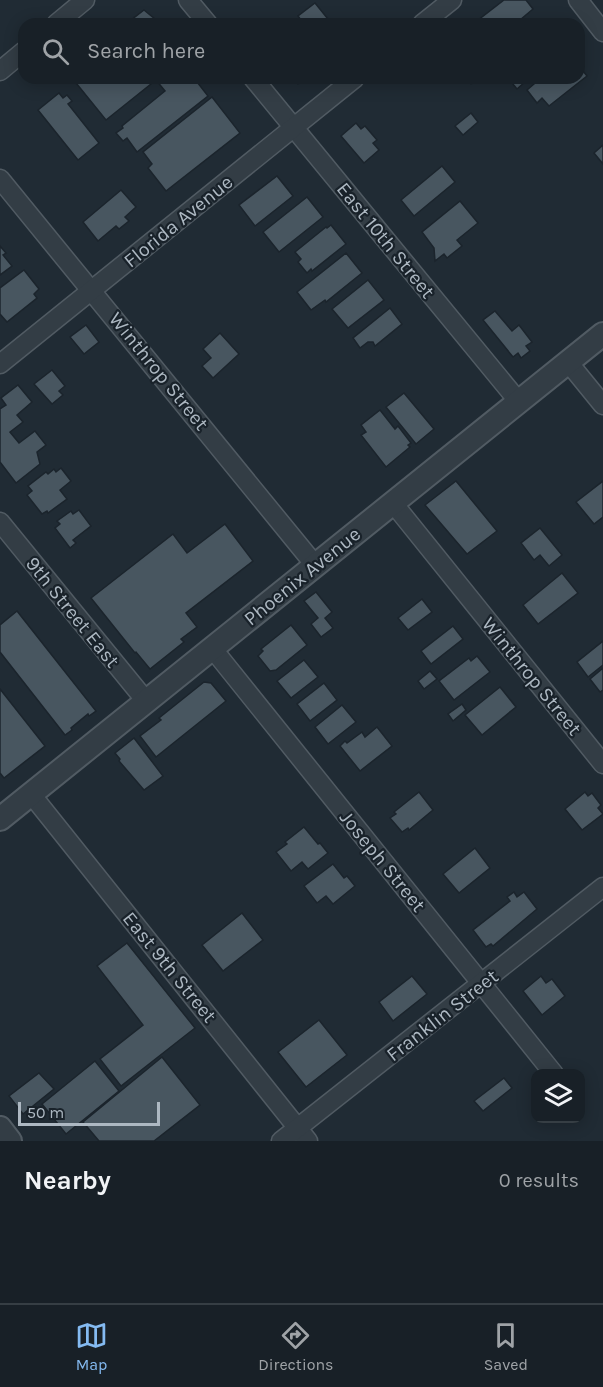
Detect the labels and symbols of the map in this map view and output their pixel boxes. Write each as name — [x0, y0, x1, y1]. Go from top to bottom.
street label: Florida Avenue — [119, 170, 237, 272]
street label: East 10th Street — [332, 178, 440, 303]
street label: Winthrop Street — [104, 308, 213, 435]
street label: Phoenix Avenue — [239, 522, 365, 630]
street label: 9th Street East — [21, 552, 125, 673]
street label: Winthrop Street — [477, 613, 586, 740]
street label: Joseph Street — [335, 806, 431, 917]
street label: East 9th Street — [118, 907, 222, 1028]
street label: Franklin Street — [382, 964, 503, 1066]
scale bar — [18, 1099, 160, 1126]

